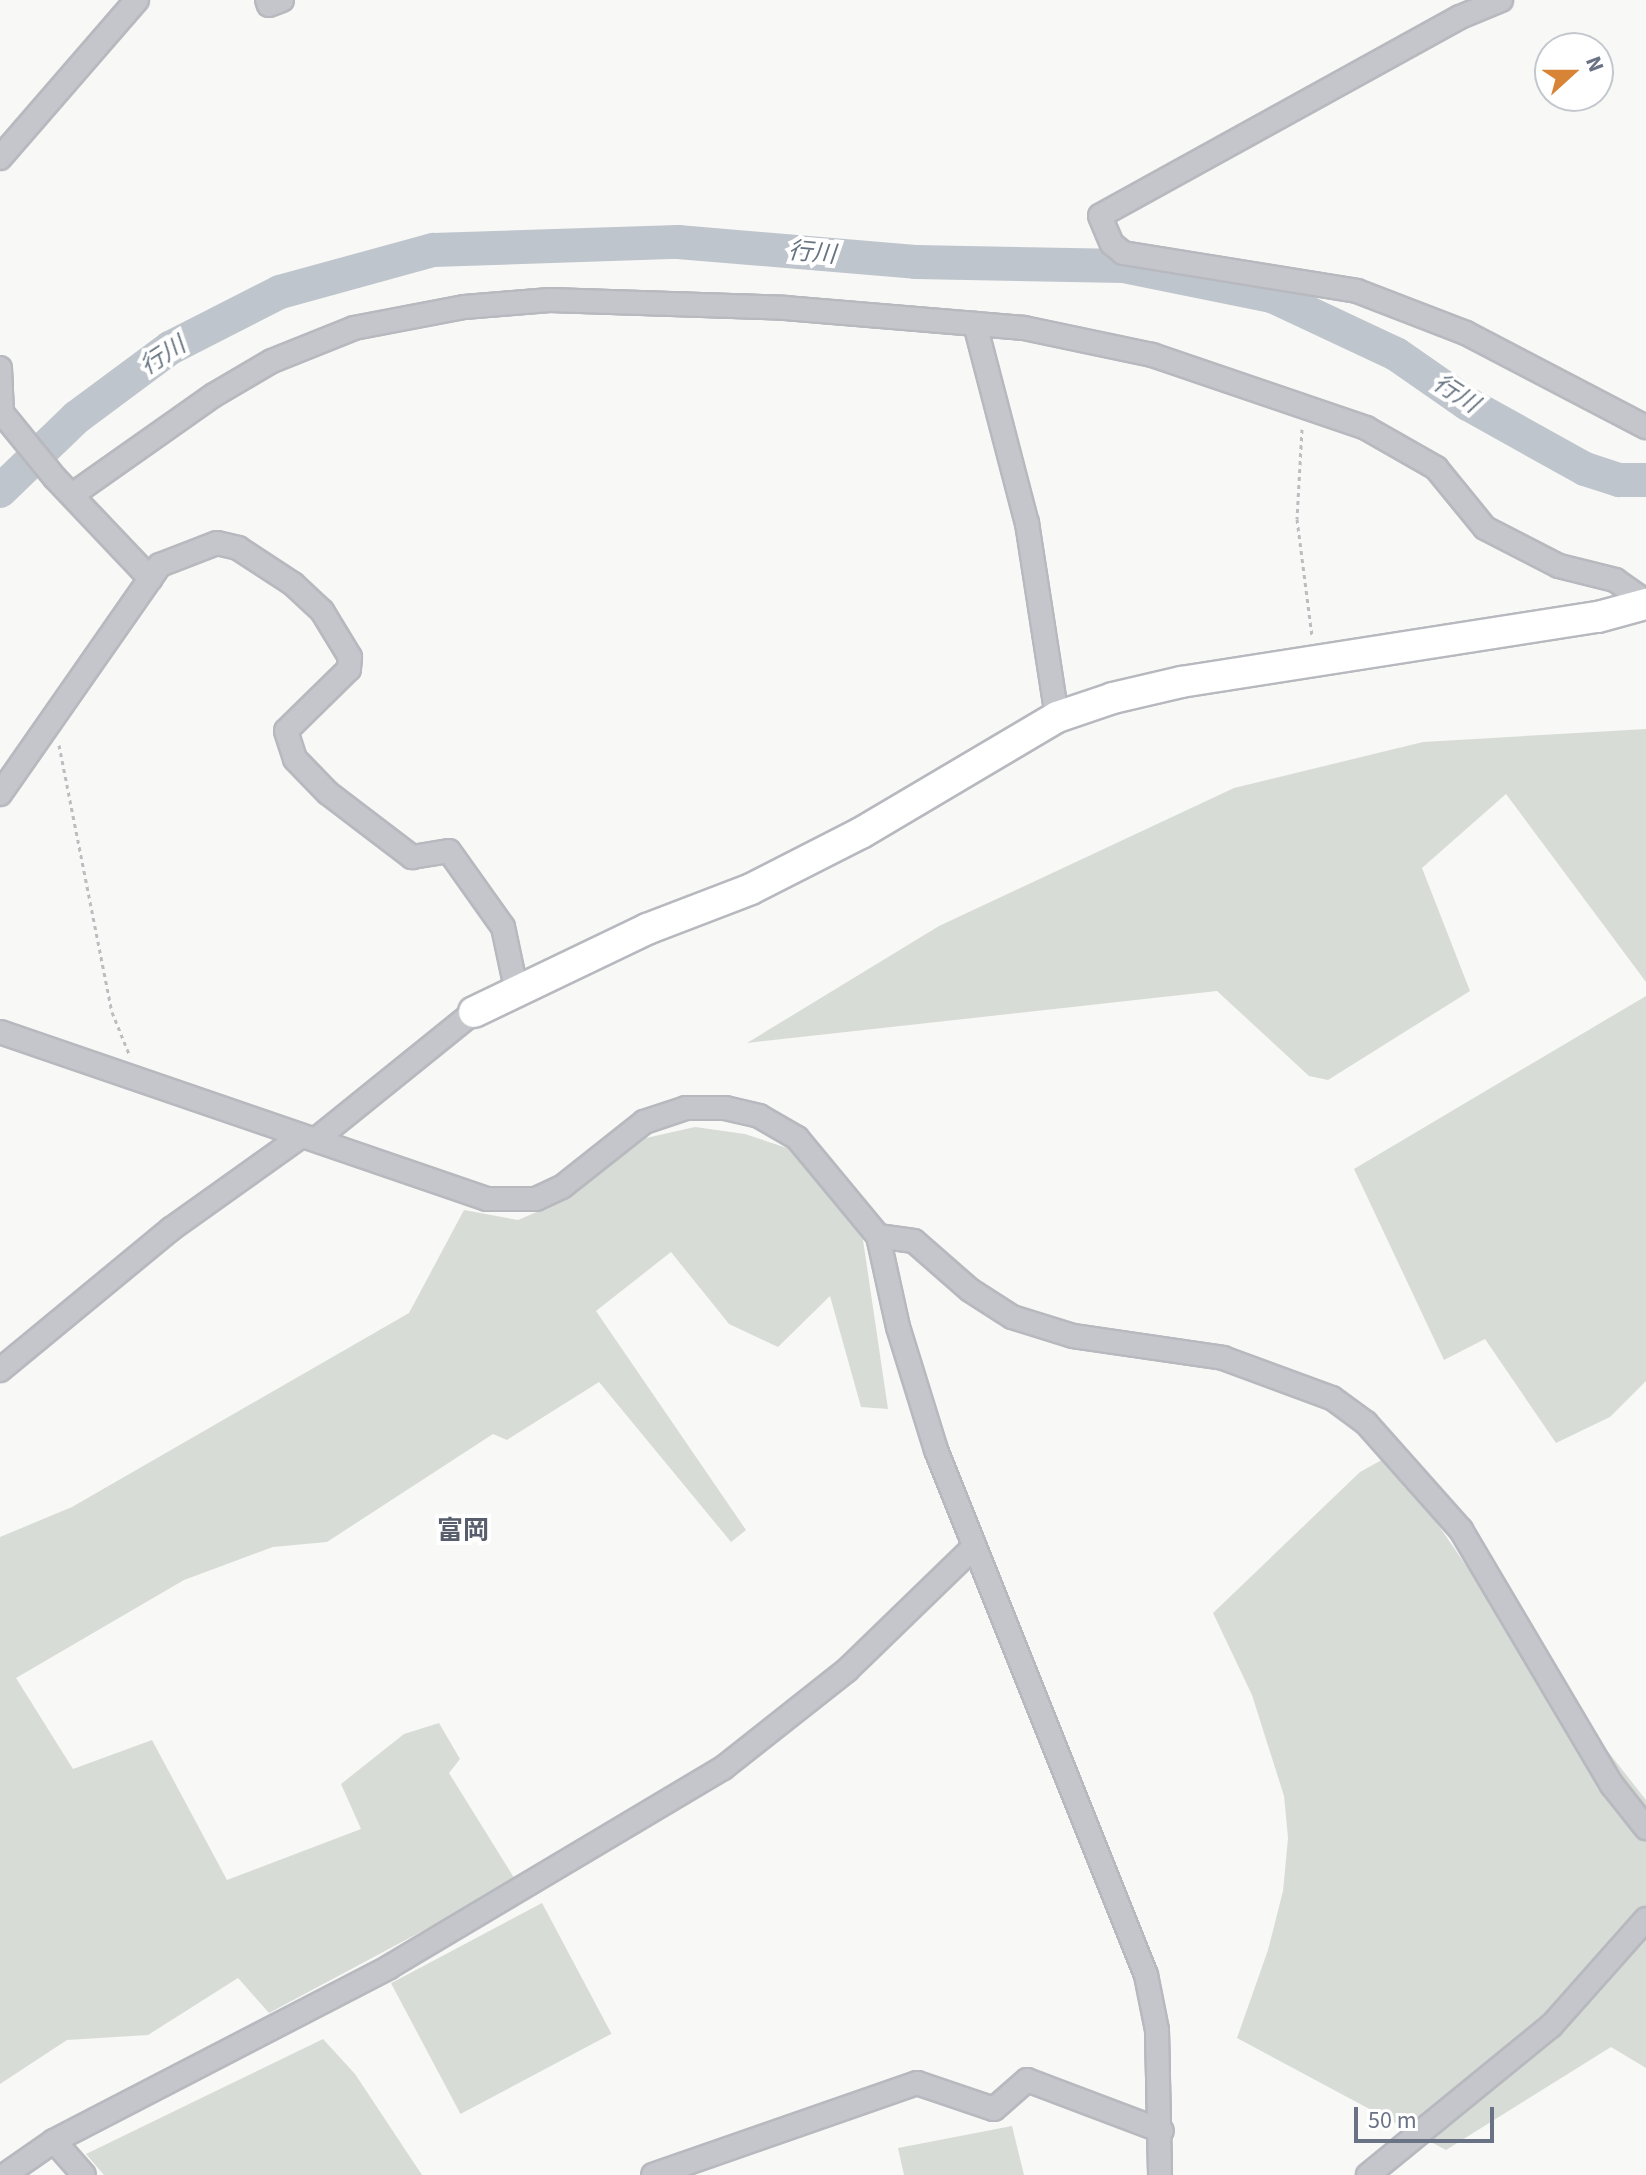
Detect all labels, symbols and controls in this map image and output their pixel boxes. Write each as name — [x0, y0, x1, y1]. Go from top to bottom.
north arrow — [1534, 32, 1614, 112]
text: N — [1577, 52, 1612, 77]
water label: 行川 — [787, 237, 837, 269]
water label: 行川 — [135, 331, 191, 381]
water label: 行川 — [1428, 369, 1484, 419]
district label: 富岡 — [437, 1515, 489, 1547]
scale bar — [1358, 2091, 1498, 2141]
text: 50 m — [1368, 2103, 1417, 2138]

